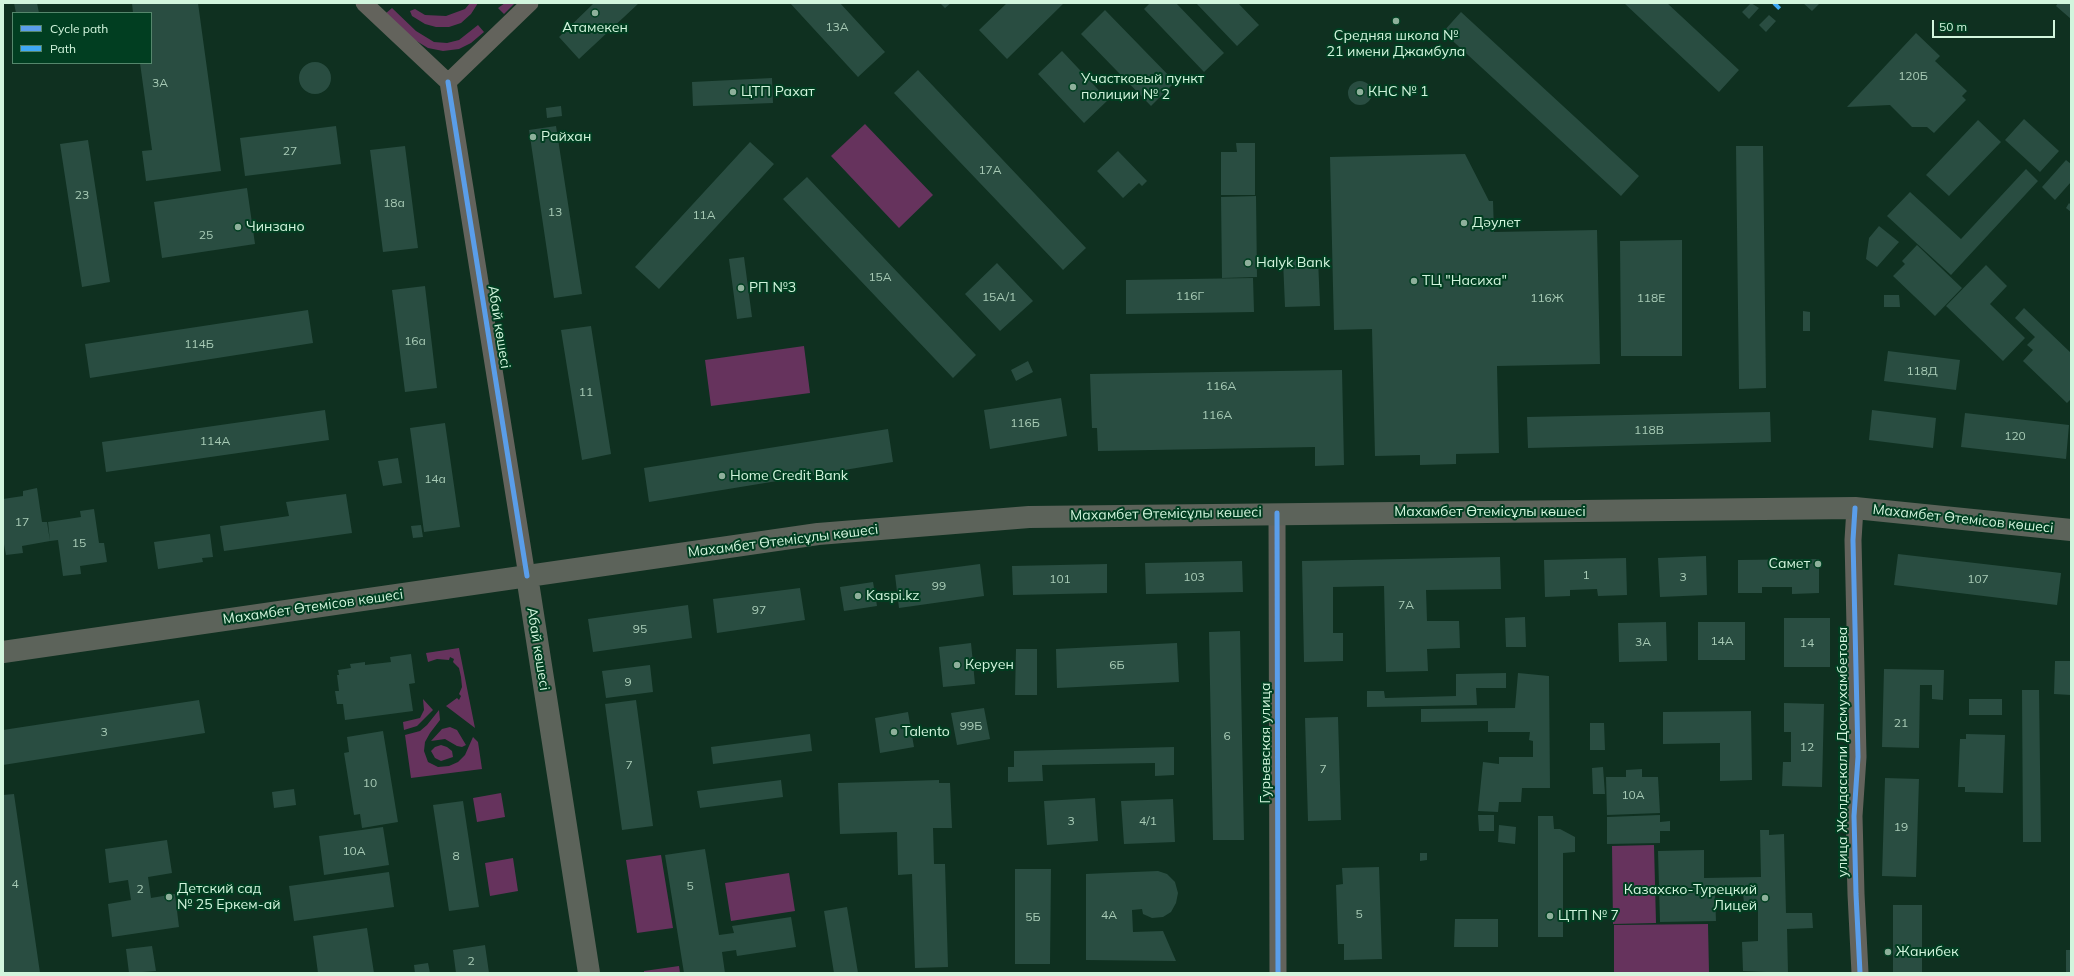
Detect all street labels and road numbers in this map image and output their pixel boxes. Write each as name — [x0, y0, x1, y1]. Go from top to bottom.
street label: Абай көшесі — [484, 284, 514, 370]
street label: Махамбет Өтемісов көшесі — [1872, 501, 2054, 537]
street label: Махамбет Өтемісұлы көшесі — [1070, 504, 1262, 524]
street label: Махамбет Өтемісұлы көшесі — [1394, 504, 1586, 520]
street label: Махамбет Өтемісұлы көшесі — [687, 521, 879, 561]
street label: Махамбет Өтемісов көшесі — [222, 586, 404, 628]
street label: Абай көшесі — [523, 606, 553, 692]
street label: улица Жолдаскали Досмухамбетова — [1835, 627, 1851, 877]
street label: Гурьевская улица — [1258, 682, 1274, 804]

